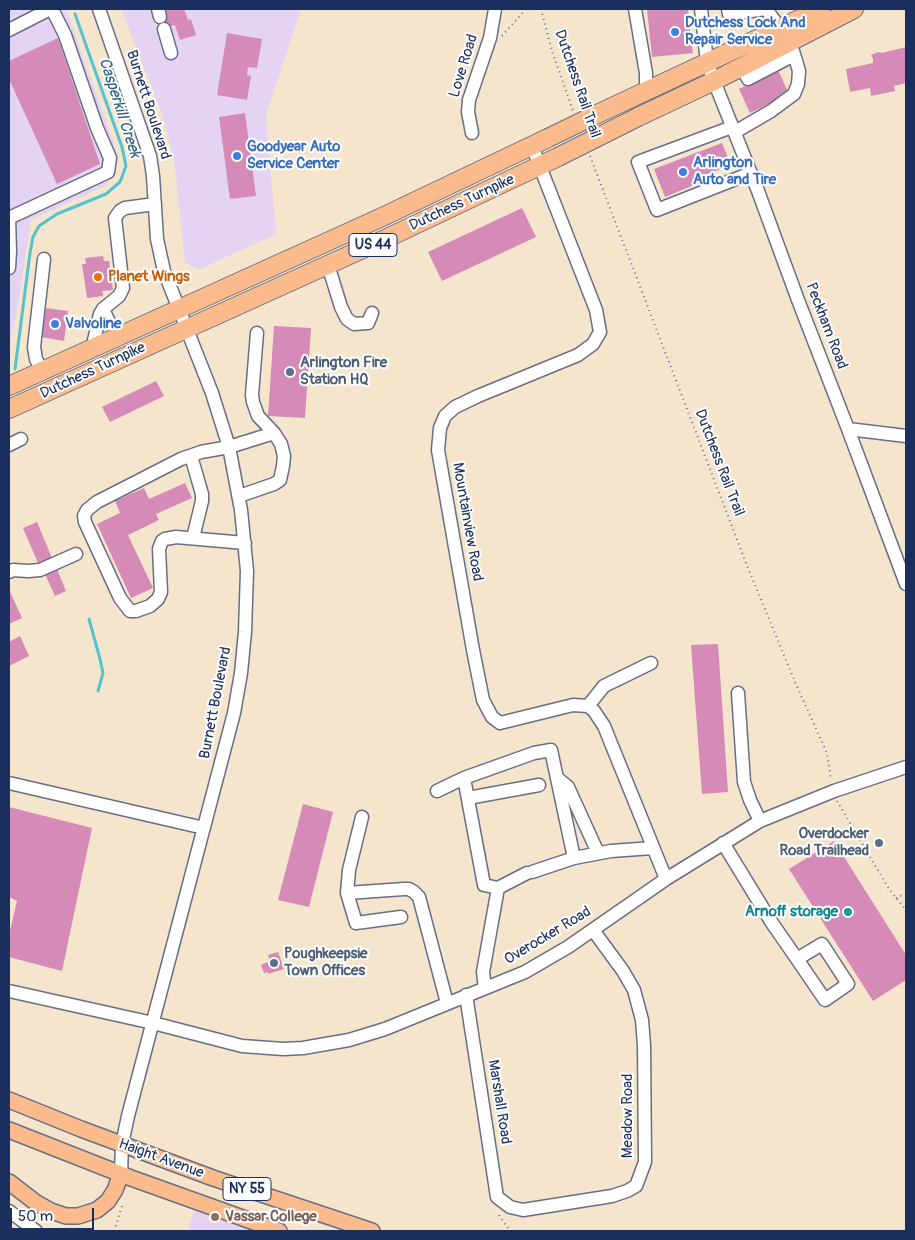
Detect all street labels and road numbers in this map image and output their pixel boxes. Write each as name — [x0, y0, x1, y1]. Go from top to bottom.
street label: Dutchess Rail Trail — [550, 28, 604, 140]
street label: Love Road — [446, 32, 482, 100]
street label: Burnett Boulevard — [122, 48, 174, 162]
street label: Dutchess Turnpike — [406, 171, 518, 235]
road number: US 44 — [349, 234, 397, 256]
street label: Peckham Road — [801, 280, 851, 372]
street label: Dutchess Turnpike — [37, 339, 149, 403]
street label: Dutchess Rail Trail — [690, 407, 748, 519]
street label: Mountainview Road — [448, 461, 486, 583]
street label: Burnett Boulevard — [196, 645, 236, 761]
street label: Overocker Road — [501, 903, 595, 969]
street label: Marshall Road — [483, 1058, 515, 1146]
street label: Meadow Road — [619, 1074, 637, 1158]
street label: Haight Avenue — [116, 1135, 206, 1183]
road number: NY 55 — [223, 1178, 271, 1200]

